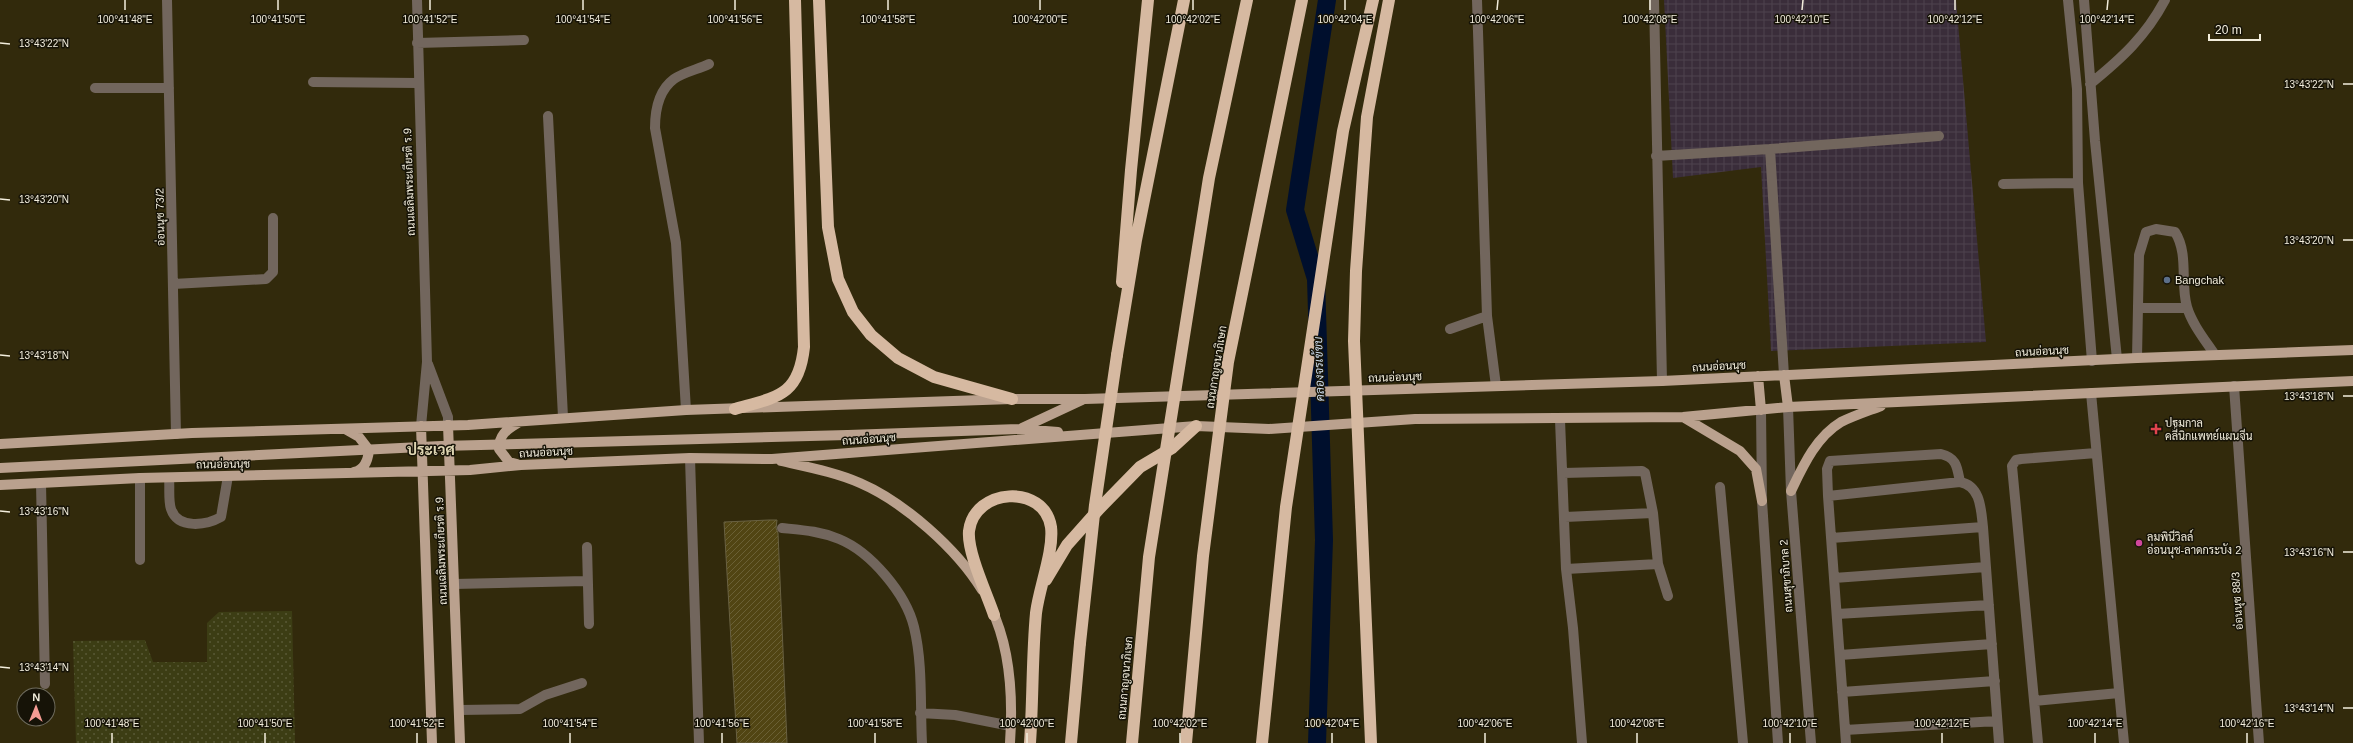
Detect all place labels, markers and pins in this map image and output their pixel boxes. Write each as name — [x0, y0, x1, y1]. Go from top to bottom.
place label: Bangchak — [2175, 274, 2224, 286]
marker: Bangchak — [2162, 275, 2172, 285]
place label: ปฐมกาล คลีนิกแพทย์แผนจีน — [2165, 417, 2253, 442]
marker: ปฐมกาล คลีนิกแพทย์แผนจีน — [2150, 423, 2162, 435]
place label: ลุมพินีวิลล์ อ่อนนุช-ลาดกระบัง 2 — [2147, 529, 2241, 559]
marker: ลุมพินีวิลล์ อ่อนนุช-ลาดกระบัง 2 — [2134, 538, 2144, 548]

